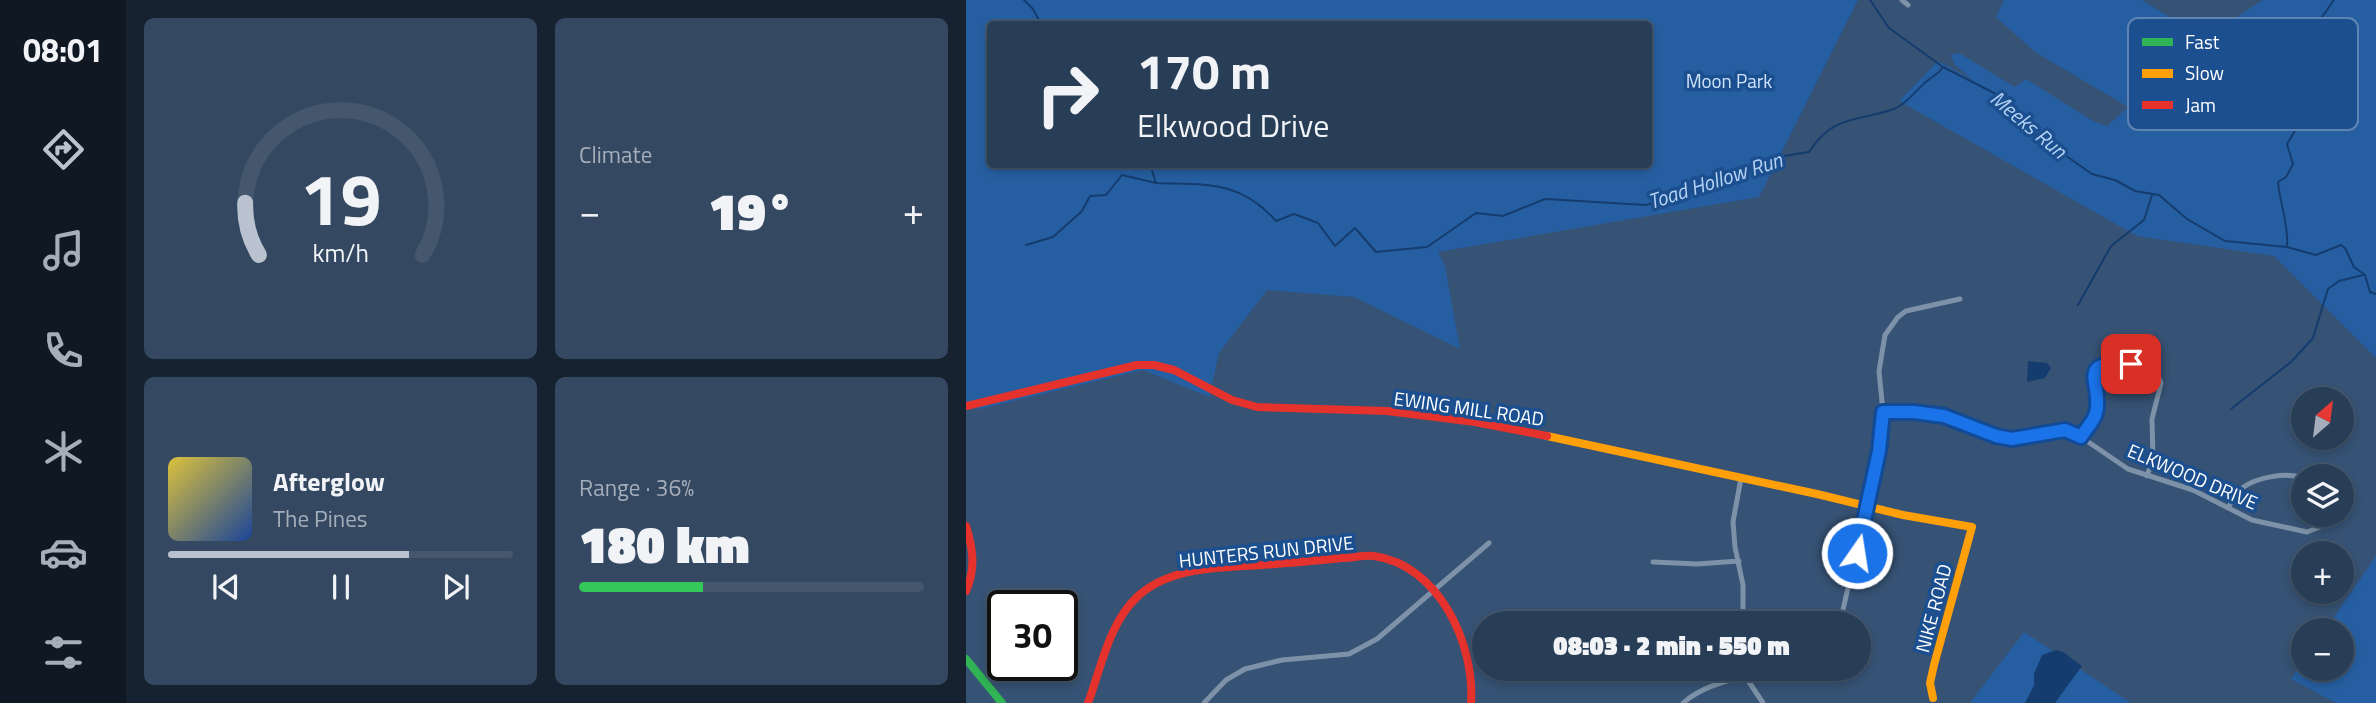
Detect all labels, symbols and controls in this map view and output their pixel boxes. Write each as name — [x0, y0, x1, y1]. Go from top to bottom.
legend — [2128, 18, 2358, 130]
text: 08:01 — [23, 26, 103, 74]
text: Fast — [2185, 27, 2220, 56]
text: 170 m — [1137, 33, 1271, 108]
icon: right — [1022, 49, 1113, 140]
text: Slow — [2185, 58, 2224, 87]
park label: Moon Park — [1686, 66, 1772, 95]
water label: Meeks Run — [1984, 82, 2075, 166]
text: Jam — [2185, 90, 2216, 119]
text: Elkwood Drive — [1137, 101, 1329, 149]
icon: directions — [39, 125, 88, 174]
text: Climate — [579, 137, 652, 172]
text: 19 — [300, 143, 381, 253]
water label: Toad Hollow Run — [1644, 143, 1787, 217]
text: 19° — [709, 171, 794, 250]
text: − — [579, 182, 600, 240]
text: + — [903, 182, 924, 240]
icon: music — [39, 226, 88, 275]
text: km/h — [312, 233, 369, 271]
icon: phone — [39, 326, 88, 375]
pin — [2101, 334, 2161, 394]
icon: arrive — [2112, 345, 2150, 383]
street label: EWING MILL ROAD — [1392, 383, 1546, 433]
north arrow — [2291, 387, 2354, 450]
map controls — [2291, 387, 2354, 681]
icon: climate — [39, 427, 88, 476]
street label: ELKWOOD DRIVE — [2123, 436, 2263, 516]
text: Afterglow — [273, 462, 385, 501]
button: layers — [2291, 464, 2354, 527]
text: Range · 36% — [579, 470, 694, 505]
text: The Pines — [273, 501, 367, 536]
text: 180 km — [579, 504, 750, 583]
position arrow — [1820, 516, 1894, 590]
street label: HUNTERS RUN DRIVE — [1177, 527, 1355, 575]
icon: car — [39, 528, 88, 577]
button: + — [2291, 541, 2354, 604]
street label: NIKE ROAD — [1907, 560, 1959, 656]
icon: previous — [207, 568, 245, 606]
icon: pause — [322, 568, 360, 606]
icon: next — [437, 568, 475, 606]
speed limit sign: 30 — [987, 590, 1078, 681]
button: − — [2291, 618, 2354, 681]
text: 08:03 · 2 min · 550 m — [1553, 626, 1790, 665]
icon: filters — [39, 628, 88, 677]

